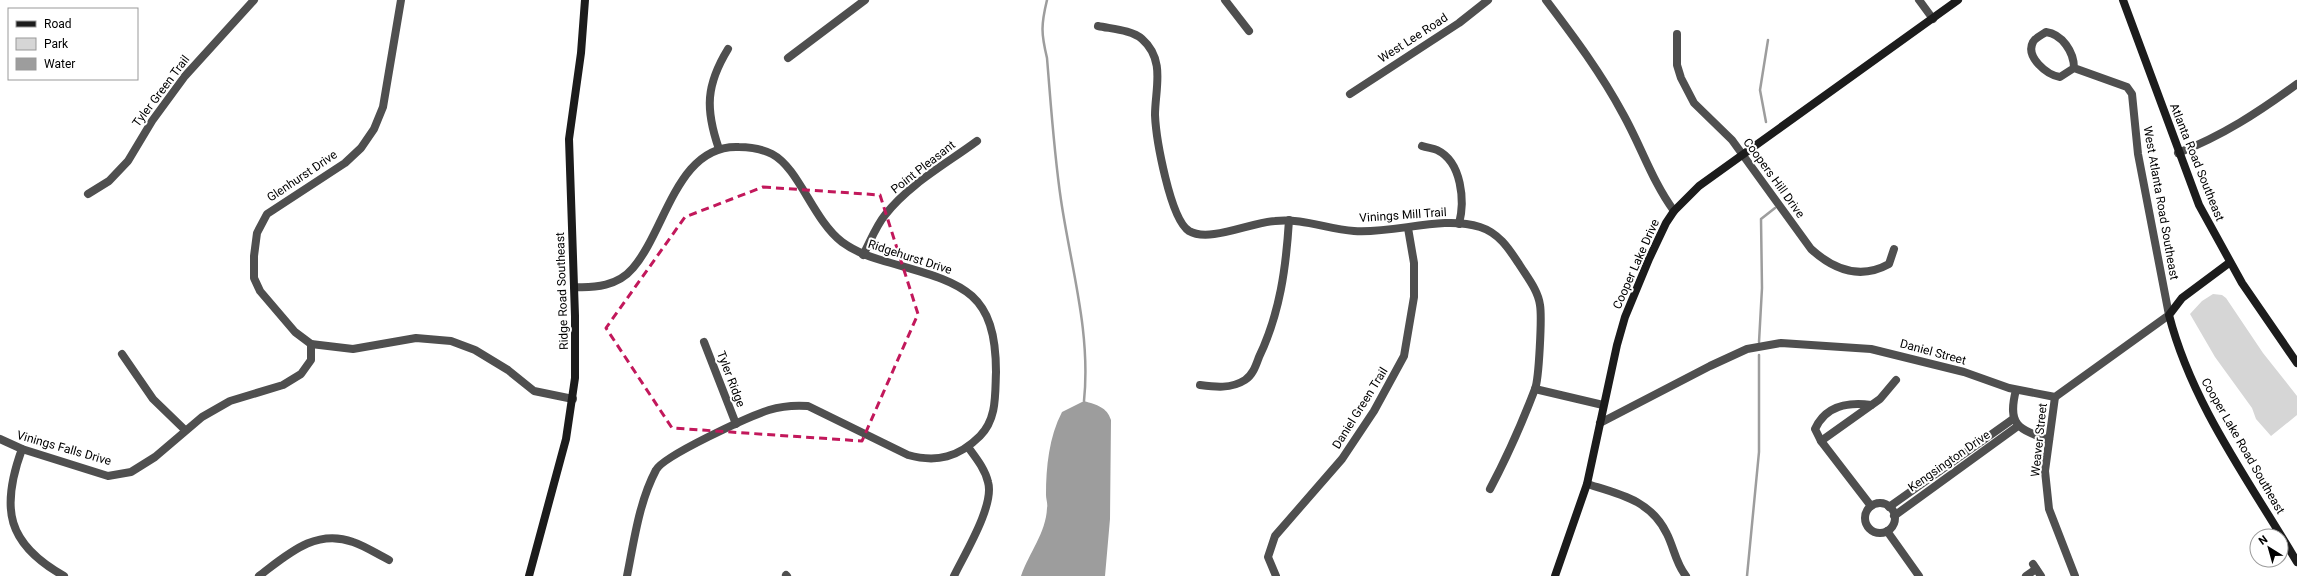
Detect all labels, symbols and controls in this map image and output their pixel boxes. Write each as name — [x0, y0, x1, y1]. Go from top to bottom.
legend — [8, 8, 138, 80]
street label: West Lee Road — [1376, 10, 1450, 66]
text: Road — [44, 17, 72, 31]
text: Park — [44, 37, 69, 51]
street label: Tyler Green Trail — [130, 52, 192, 130]
text: Water — [44, 57, 75, 71]
street label: Atlanta Road Southeast — [2167, 101, 2227, 223]
street label: West Atlanta Road Southeast — [2141, 125, 2181, 281]
street label: Coopers Hill Drive — [1740, 135, 1808, 221]
street label: Point Pleasant — [888, 138, 958, 196]
street label: Glenhurst Drive — [264, 147, 340, 205]
street label: Vinings Mill Trail — [1359, 205, 1447, 225]
street label: Cooper Lake Drive — [1610, 217, 1662, 311]
street label: Ridge Road Southeast — [553, 232, 571, 350]
street label: Ridgehurst Drive — [866, 237, 954, 277]
street label: Daniel Street — [1898, 336, 1968, 368]
street label: Tyler Ridge — [714, 349, 748, 409]
street label: Daniel Green Trail — [1329, 365, 1391, 451]
street label: Cooper Lake Road Southeast — [2198, 376, 2288, 516]
street label: Weaver Street — [2028, 402, 2050, 478]
street label: Vinings Falls Drive — [15, 428, 113, 468]
street label: Kengsington Drive — [1905, 428, 1993, 494]
north arrow — [2249, 528, 2289, 568]
text: N — [2256, 533, 2270, 548]

